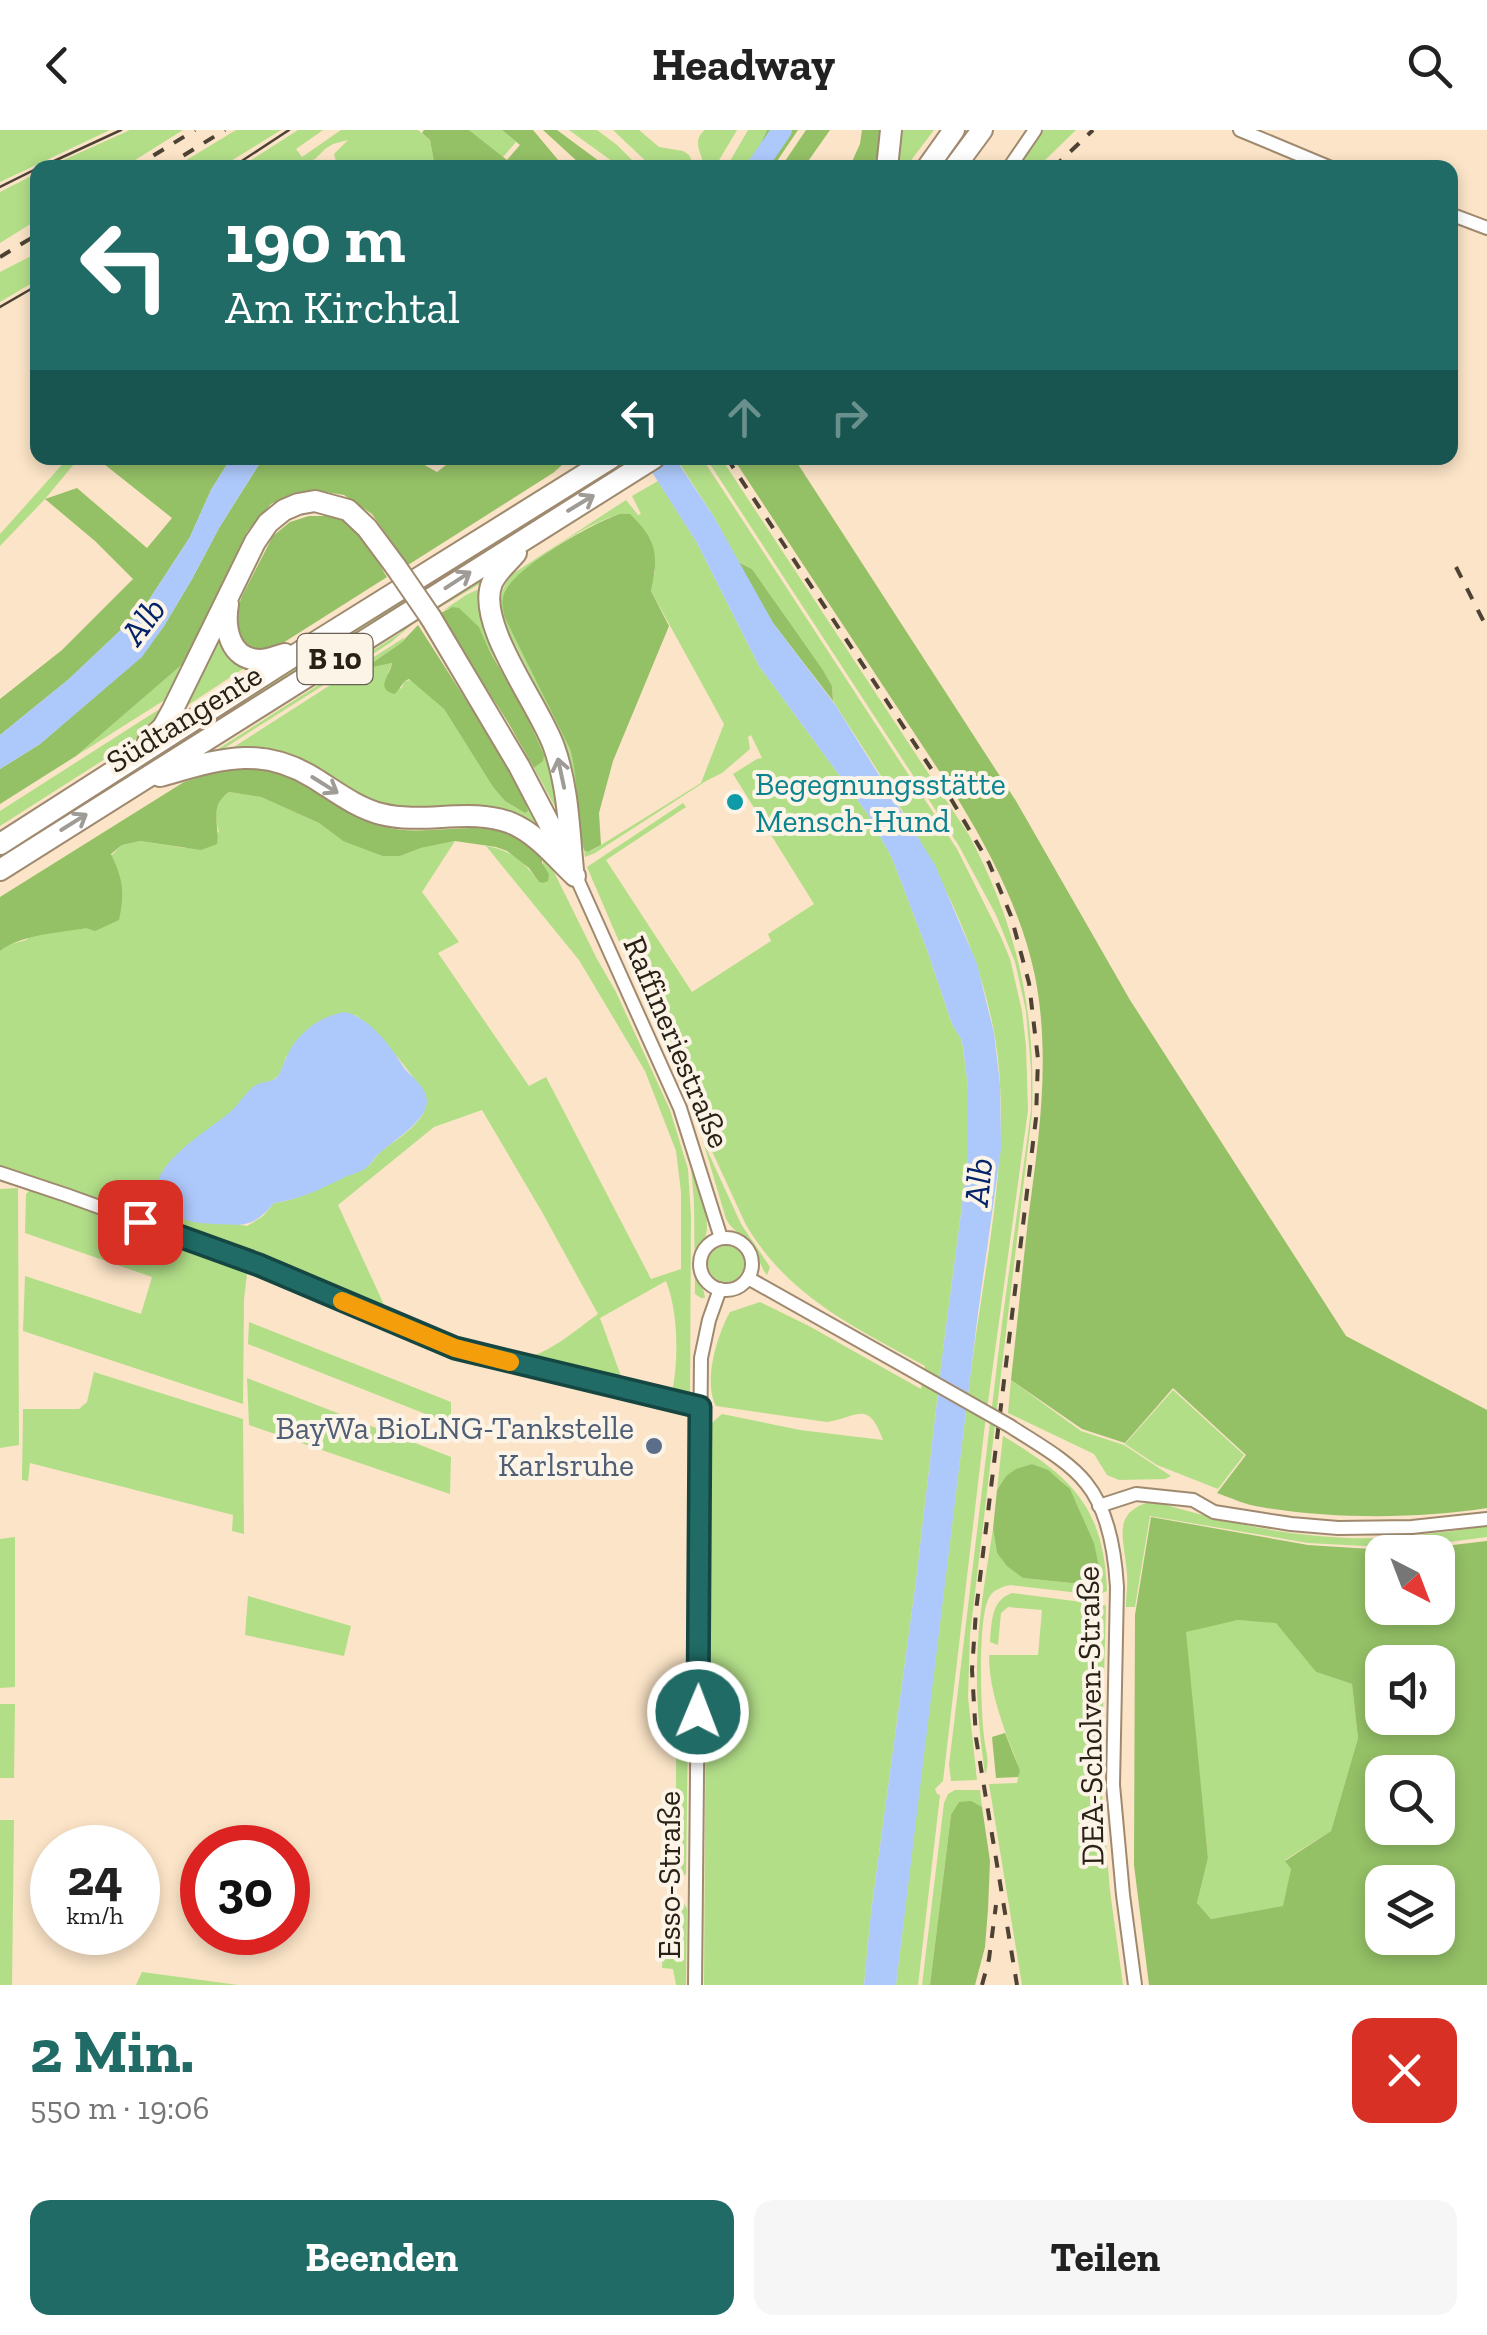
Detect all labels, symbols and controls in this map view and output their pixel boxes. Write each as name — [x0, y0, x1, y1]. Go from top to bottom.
icon: back — [30, 38, 85, 93]
text: Headway — [652, 38, 835, 92]
icon: search — [1402, 38, 1457, 93]
text: 190 m — [225, 196, 405, 280]
icon: left — [60, 200, 190, 330]
text: Am Kirchtal — [225, 281, 460, 335]
icon: left — [612, 390, 667, 445]
icon: ahead — [717, 390, 772, 445]
icon: right — [822, 390, 877, 445]
one-way arrow — [566, 493, 595, 513]
one-way arrow — [444, 570, 472, 591]
water label: Alb — [111, 589, 174, 654]
road number: B 10 — [298, 634, 372, 684]
street label: Südtangente — [99, 655, 269, 781]
one-way arrow — [550, 758, 569, 790]
place label: Begegnungsstätte Mensch-Hund — [755, 765, 1006, 840]
one-way arrow — [311, 775, 339, 795]
marker: Begegnungsstätte Mensch-Hund — [724, 791, 746, 813]
one-way arrow — [60, 812, 88, 833]
street label: Raffineriestraße — [615, 931, 739, 1153]
water label: Alb — [954, 1156, 1001, 1209]
pin — [98, 1180, 183, 1265]
icon: arrive — [113, 1195, 168, 1250]
place label: BayWa BioLNG-Tankstelle Karlsruhe — [276, 1409, 634, 1484]
marker: BayWa BioLNG-Tankstelle Karlsruhe — [643, 1435, 665, 1457]
north arrow — [1365, 1535, 1455, 1625]
map controls — [1365, 1535, 1455, 1955]
street label: DEA-Scholven-Straße — [1068, 1566, 1112, 1866]
button: sound — [1365, 1645, 1455, 1735]
position arrow — [646, 1660, 750, 1764]
button: search — [1365, 1755, 1455, 1845]
street label: Esso-Straße — [650, 1791, 688, 1959]
speed limit sign: 30 — [180, 1825, 310, 1955]
text: 24 — [67, 1848, 123, 1908]
button: layers — [1365, 1865, 1455, 1955]
text: km/h — [66, 1900, 124, 1930]
text: 2 Min. — [30, 2015, 194, 2087]
button: close — [1352, 2018, 1457, 2123]
text: 550 m · 19:06 — [30, 2089, 210, 2127]
button: Beenden — [30, 2200, 734, 2315]
button: Teilen — [754, 2200, 1457, 2315]

